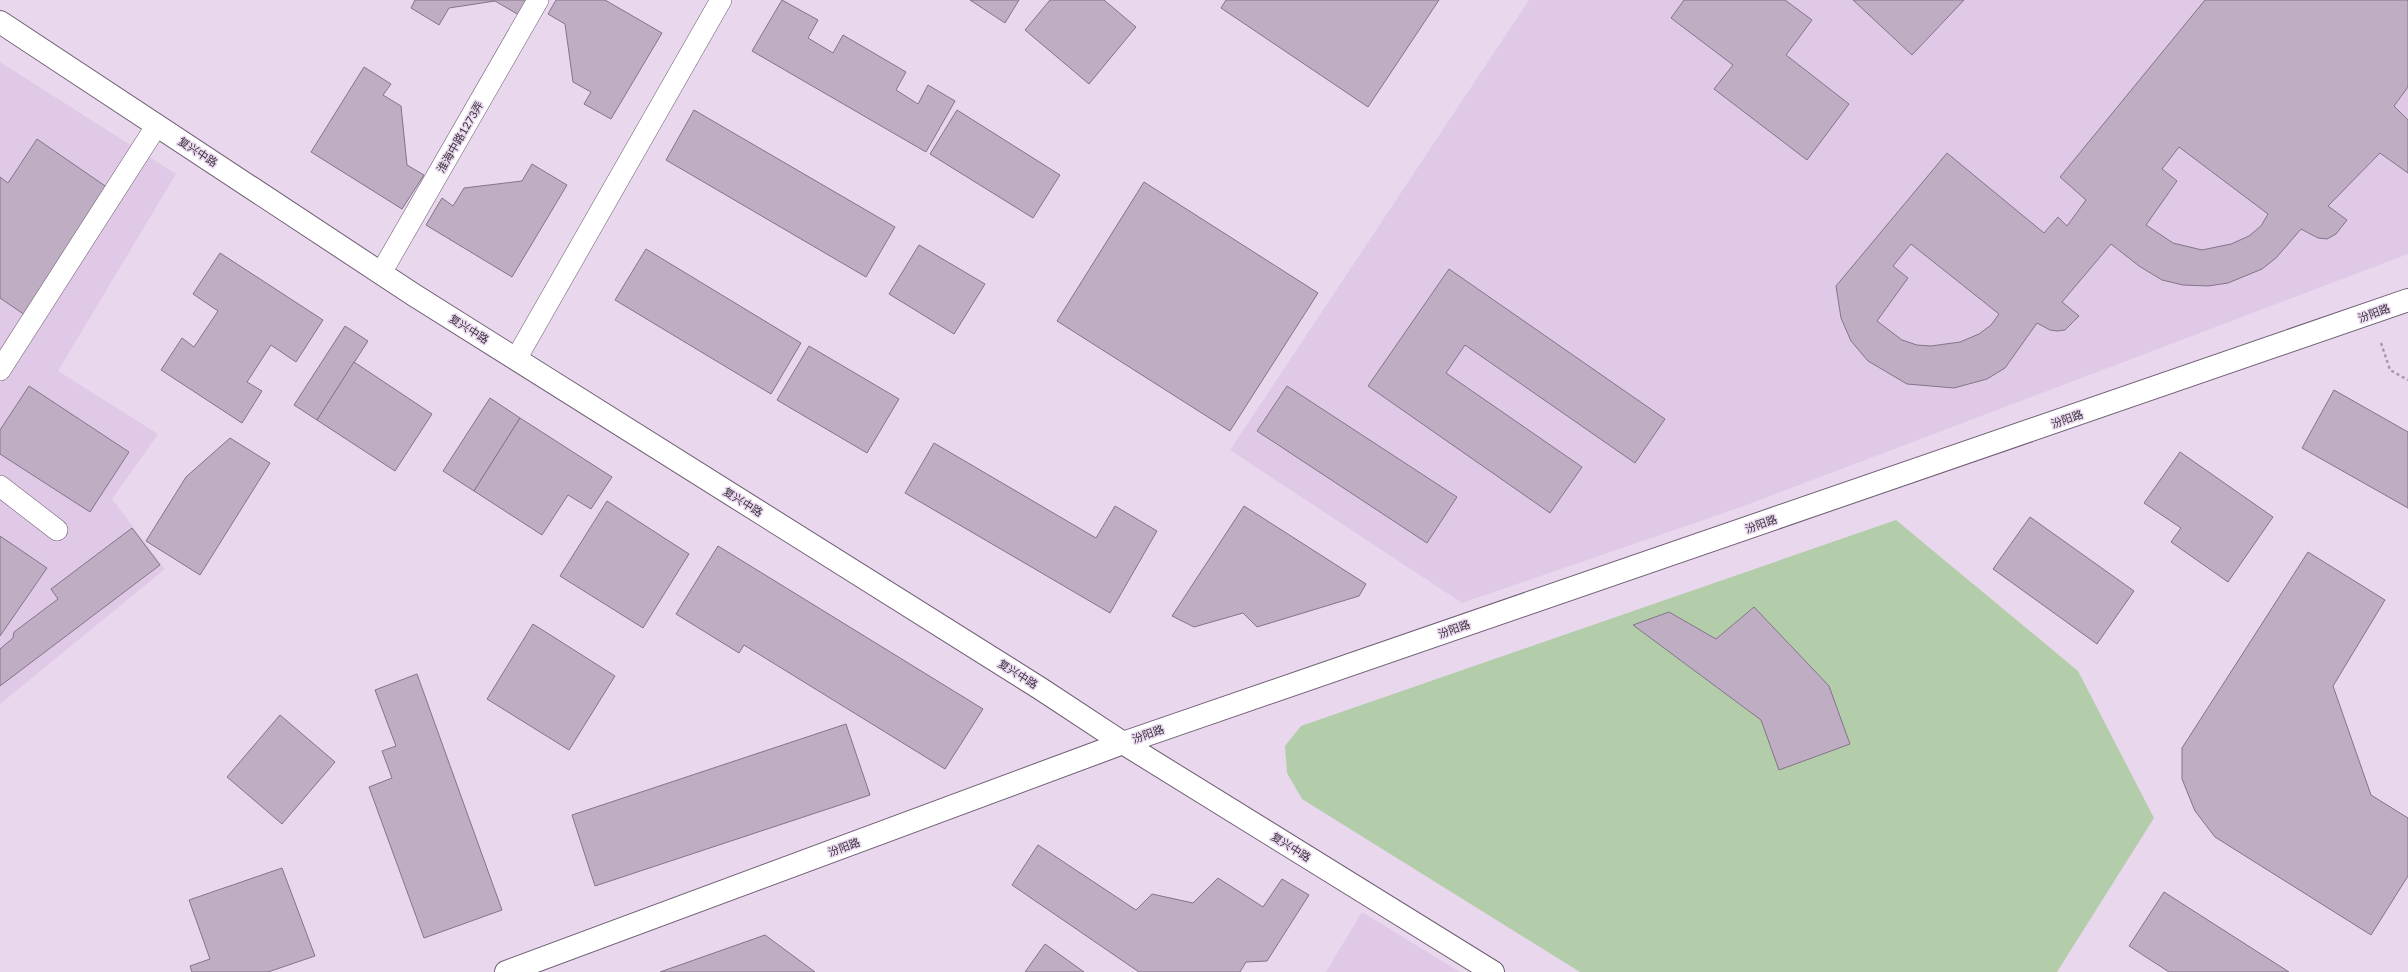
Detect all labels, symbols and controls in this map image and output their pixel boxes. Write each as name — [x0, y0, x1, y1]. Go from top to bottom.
street label: 淮海中路1273弄 — [434, 99, 485, 175]
street label: 复兴中路 — [176, 134, 220, 169]
street label: 汾阳路 — [2356, 301, 2392, 324]
street label: 复兴中路 — [447, 311, 491, 346]
street label: 汾阳路 — [2049, 407, 2085, 430]
street label: 复兴中路 — [721, 484, 765, 519]
street label: 汾阳路 — [1743, 512, 1779, 535]
street label: 汾阳路 — [1436, 617, 1472, 640]
street label: 复兴中路 — [996, 656, 1040, 691]
street label: 汾阳路 — [1130, 722, 1166, 745]
street label: 复兴中路 — [1269, 829, 1313, 864]
street label: 汾阳路 — [826, 835, 862, 858]

